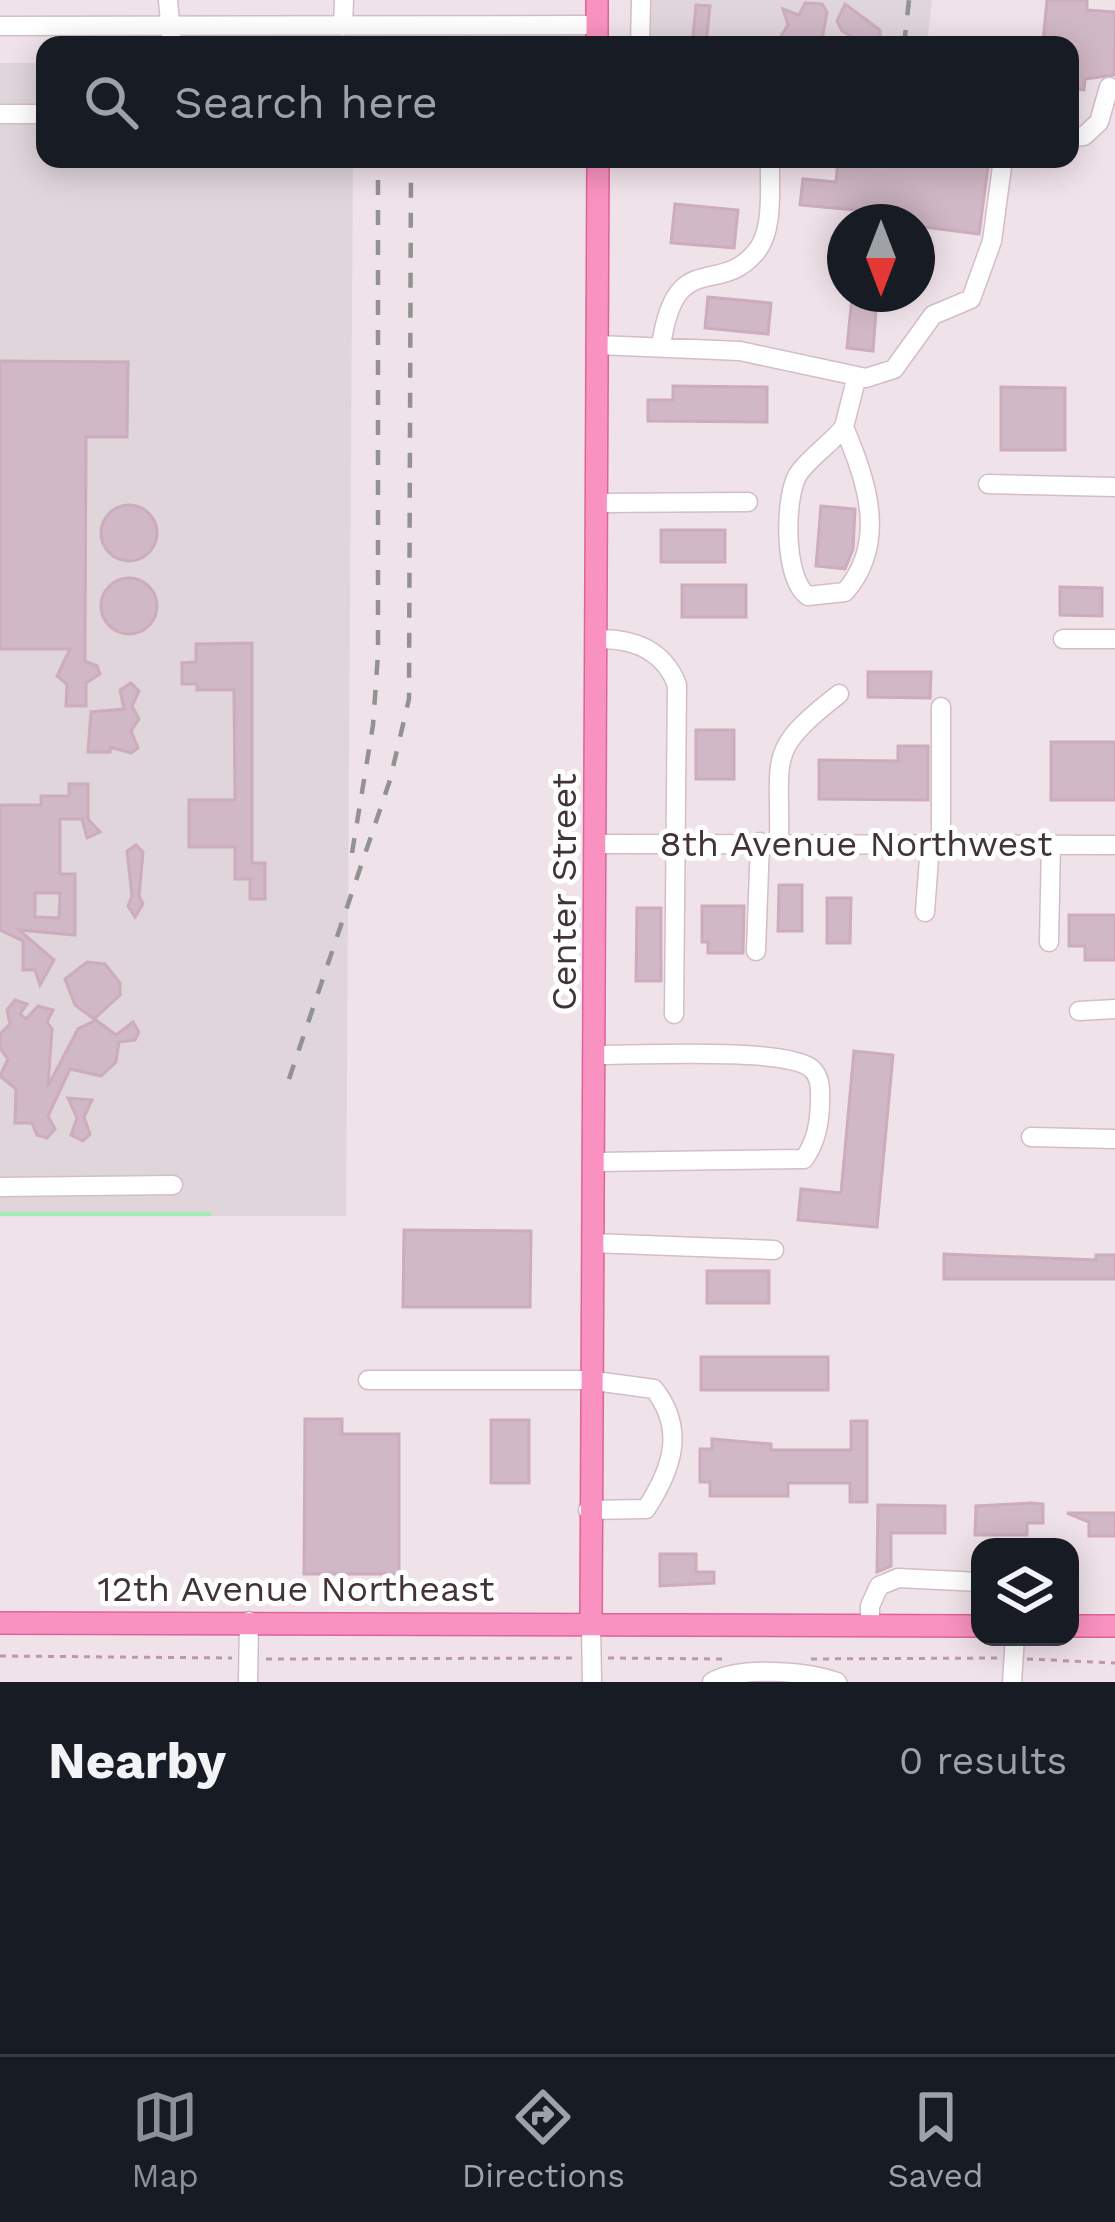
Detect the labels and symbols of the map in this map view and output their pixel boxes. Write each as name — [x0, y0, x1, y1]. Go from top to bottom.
north arrow — [827, 204, 935, 312]
street label: Center Street — [543, 773, 585, 1011]
street label: 8th Avenue Northwest — [660, 823, 1052, 865]
street label: 12th Avenue Northeast — [98, 1568, 494, 1610]

